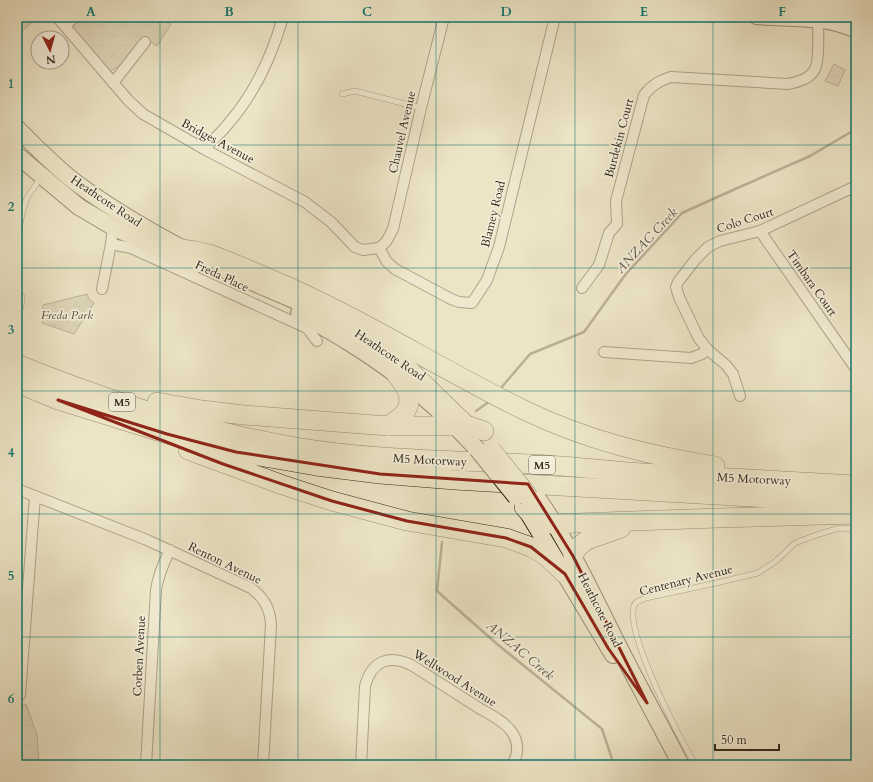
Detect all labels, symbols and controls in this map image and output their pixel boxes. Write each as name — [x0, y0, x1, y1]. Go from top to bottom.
text: A — [86, 3, 96, 21]
text: B — [224, 3, 234, 21]
text: C — [362, 3, 372, 21]
text: D — [500, 3, 512, 21]
text: E — [640, 3, 648, 21]
text: F — [778, 3, 786, 21]
north arrow — [30, 30, 70, 70]
text: N — [45, 51, 57, 67]
text: 1 — [8, 75, 14, 93]
street label: Chauvel Avenue — [385, 89, 419, 175]
street label: Burdekin Court — [601, 97, 637, 179]
street label: Bridges Avenue — [179, 115, 257, 167]
street label: Heathcote Road — [68, 171, 145, 231]
street label: Blamey Road — [477, 179, 509, 249]
text: 2 — [8, 198, 15, 216]
street label: Colo Court — [715, 203, 776, 237]
water label: ANZAC Creek — [611, 204, 682, 278]
street label: Timbara Court — [783, 247, 841, 319]
street label: Freda Place — [192, 257, 252, 295]
park label: Freda Park — [41, 307, 93, 323]
text: 3 — [8, 321, 15, 339]
street label: Heathcote Road — [352, 325, 429, 385]
road number: M5 — [109, 393, 135, 411]
text: 4 — [8, 444, 15, 462]
street label: M5 Motorway — [392, 450, 468, 470]
road number: M5 — [529, 456, 555, 474]
street label: M5 Motorway — [716, 469, 792, 489]
street label: Renton Avenue — [186, 538, 264, 588]
street label: Centenary Avenue — [638, 561, 734, 599]
text: 5 — [8, 567, 14, 585]
street label: Heathcote Road — [574, 570, 626, 651]
street label: Corben Avenue — [129, 615, 149, 697]
water label: ANZAC Creek — [482, 616, 559, 685]
street label: Wellwood Avenue — [409, 645, 500, 710]
text: 6 — [8, 690, 15, 708]
scale bar — [715, 726, 779, 752]
text: 50 m — [721, 732, 748, 748]

